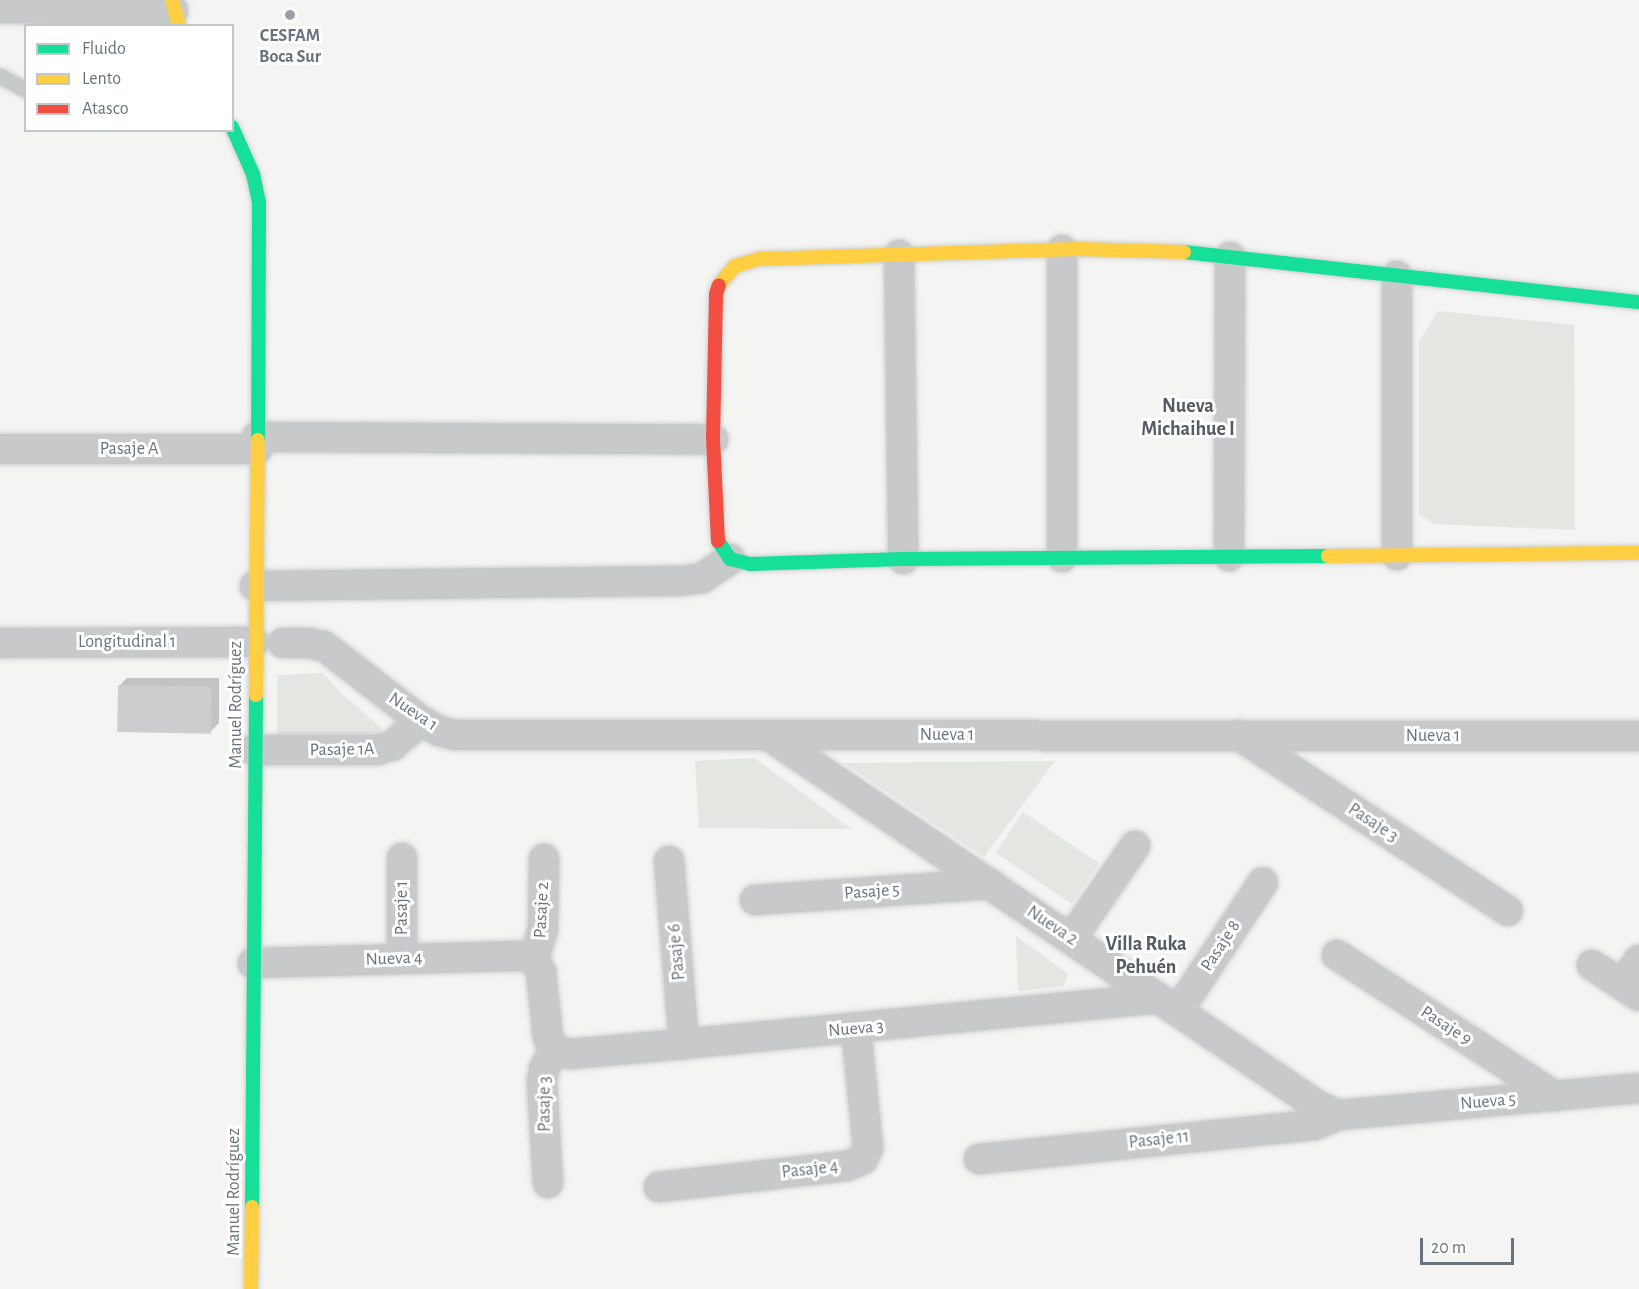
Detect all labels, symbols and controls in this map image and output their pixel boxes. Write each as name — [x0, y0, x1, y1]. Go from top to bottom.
marker: CESFAM Boca Sur — [281, 6, 299, 24]
legend — [24, 24, 234, 132]
place label: CESFAM Boca Sur — [259, 26, 321, 68]
text: Fluido — [82, 40, 126, 58]
text: Lento — [82, 70, 121, 88]
text: Atasco — [82, 100, 129, 118]
district label: Nueva Michaihue I — [1141, 394, 1235, 441]
street label: Pasaje A — [100, 438, 158, 460]
street label: Longitudinal 1 — [78, 631, 176, 653]
street label: Manuel Rodríguez — [225, 641, 247, 769]
street label: Nueva 1 — [384, 688, 442, 736]
street label: Nueva 1 — [920, 724, 974, 746]
street label: Nueva 1 — [1406, 725, 1460, 747]
street label: Pasaje 1A — [309, 739, 375, 761]
street label: Pasaje 3 — [1344, 799, 1402, 847]
street label: Pasaje 5 — [843, 879, 901, 905]
street label: Pasaje 1 — [391, 881, 413, 935]
street label: Pasaje 2 — [530, 881, 554, 939]
street label: Nueva 2 — [1023, 901, 1081, 951]
street label: Pasaje 8 — [1196, 916, 1246, 976]
street label: Pasaje 6 — [664, 923, 690, 981]
district label: Villa Ruka Pehuén — [1105, 932, 1187, 979]
street label: Nueva 4 — [365, 947, 423, 971]
street label: Pasaje 9 — [1416, 1002, 1476, 1050]
street label: Nueva 3 — [827, 1016, 885, 1042]
street label: Pasaje 3 — [534, 1076, 556, 1132]
street label: Nueva 5 — [1459, 1089, 1517, 1115]
street label: Pasaje 11 — [1128, 1126, 1190, 1154]
street label: Manuel Rodríguez — [223, 1128, 245, 1256]
street label: Pasaje 4 — [781, 1156, 839, 1184]
scale bar — [1423, 1226, 1518, 1264]
text: 20 m — [1431, 1239, 1466, 1257]

